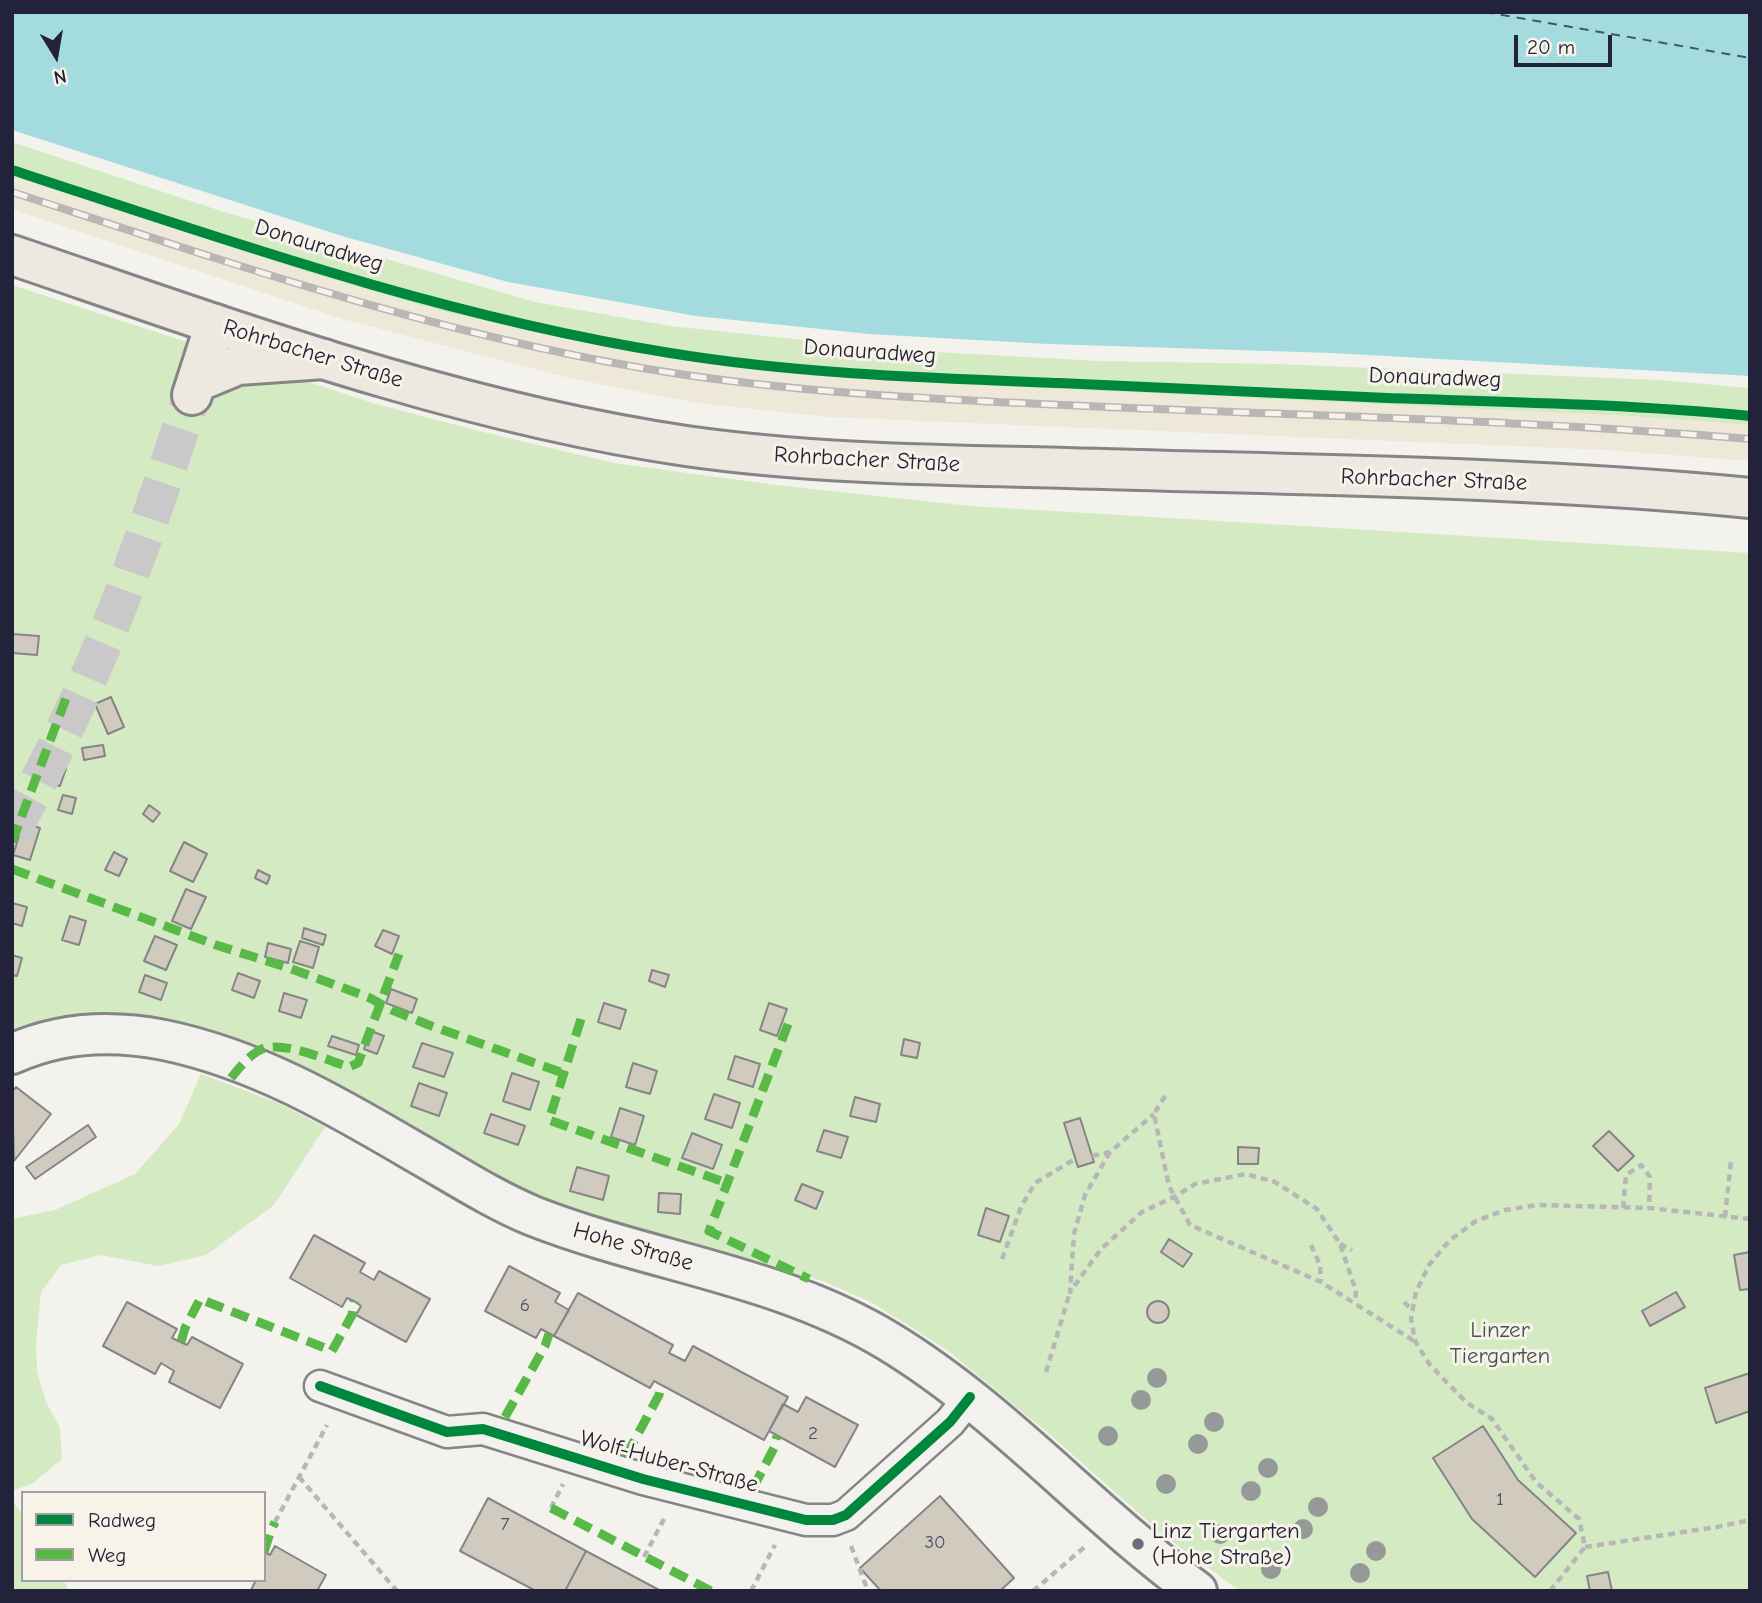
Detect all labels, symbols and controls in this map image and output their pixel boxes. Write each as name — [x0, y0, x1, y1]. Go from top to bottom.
north arrow — [21, 21, 91, 91]
scale bar — [1517, 21, 1615, 65]
text: 20 m — [1527, 35, 1575, 59]
text: N — [52, 65, 68, 89]
street label: Donauradweg — [251, 213, 387, 279]
street label: Rohrbacher Straße — [220, 314, 406, 394]
street label: Donauradweg — [803, 334, 937, 370]
street label: Donauradweg — [1368, 362, 1502, 394]
street label: Rohrbacher Straße — [773, 441, 961, 479]
street label: Rohrbacher Straße — [1340, 463, 1528, 497]
street label: Hohe Straße — [570, 1217, 696, 1277]
house number: 6 — [520, 1295, 530, 1317]
park label: Linzer Tiergarten — [1450, 1316, 1550, 1370]
house number: 2 — [808, 1423, 818, 1445]
street label: Wolf-Huber-Straße — [577, 1425, 761, 1499]
house number: 1 — [1496, 1489, 1504, 1511]
legend — [21, 1491, 266, 1582]
text: Radweg — [88, 1508, 156, 1532]
house number: 7 — [501, 1514, 509, 1536]
place label: Linz Tiergarten (Hohe Straße) — [1152, 1517, 1300, 1571]
house number: 30 — [924, 1532, 946, 1554]
marker: Linz Tiergarten (Hohe Straße) — [1130, 1536, 1146, 1552]
text: Weg — [88, 1543, 126, 1567]

